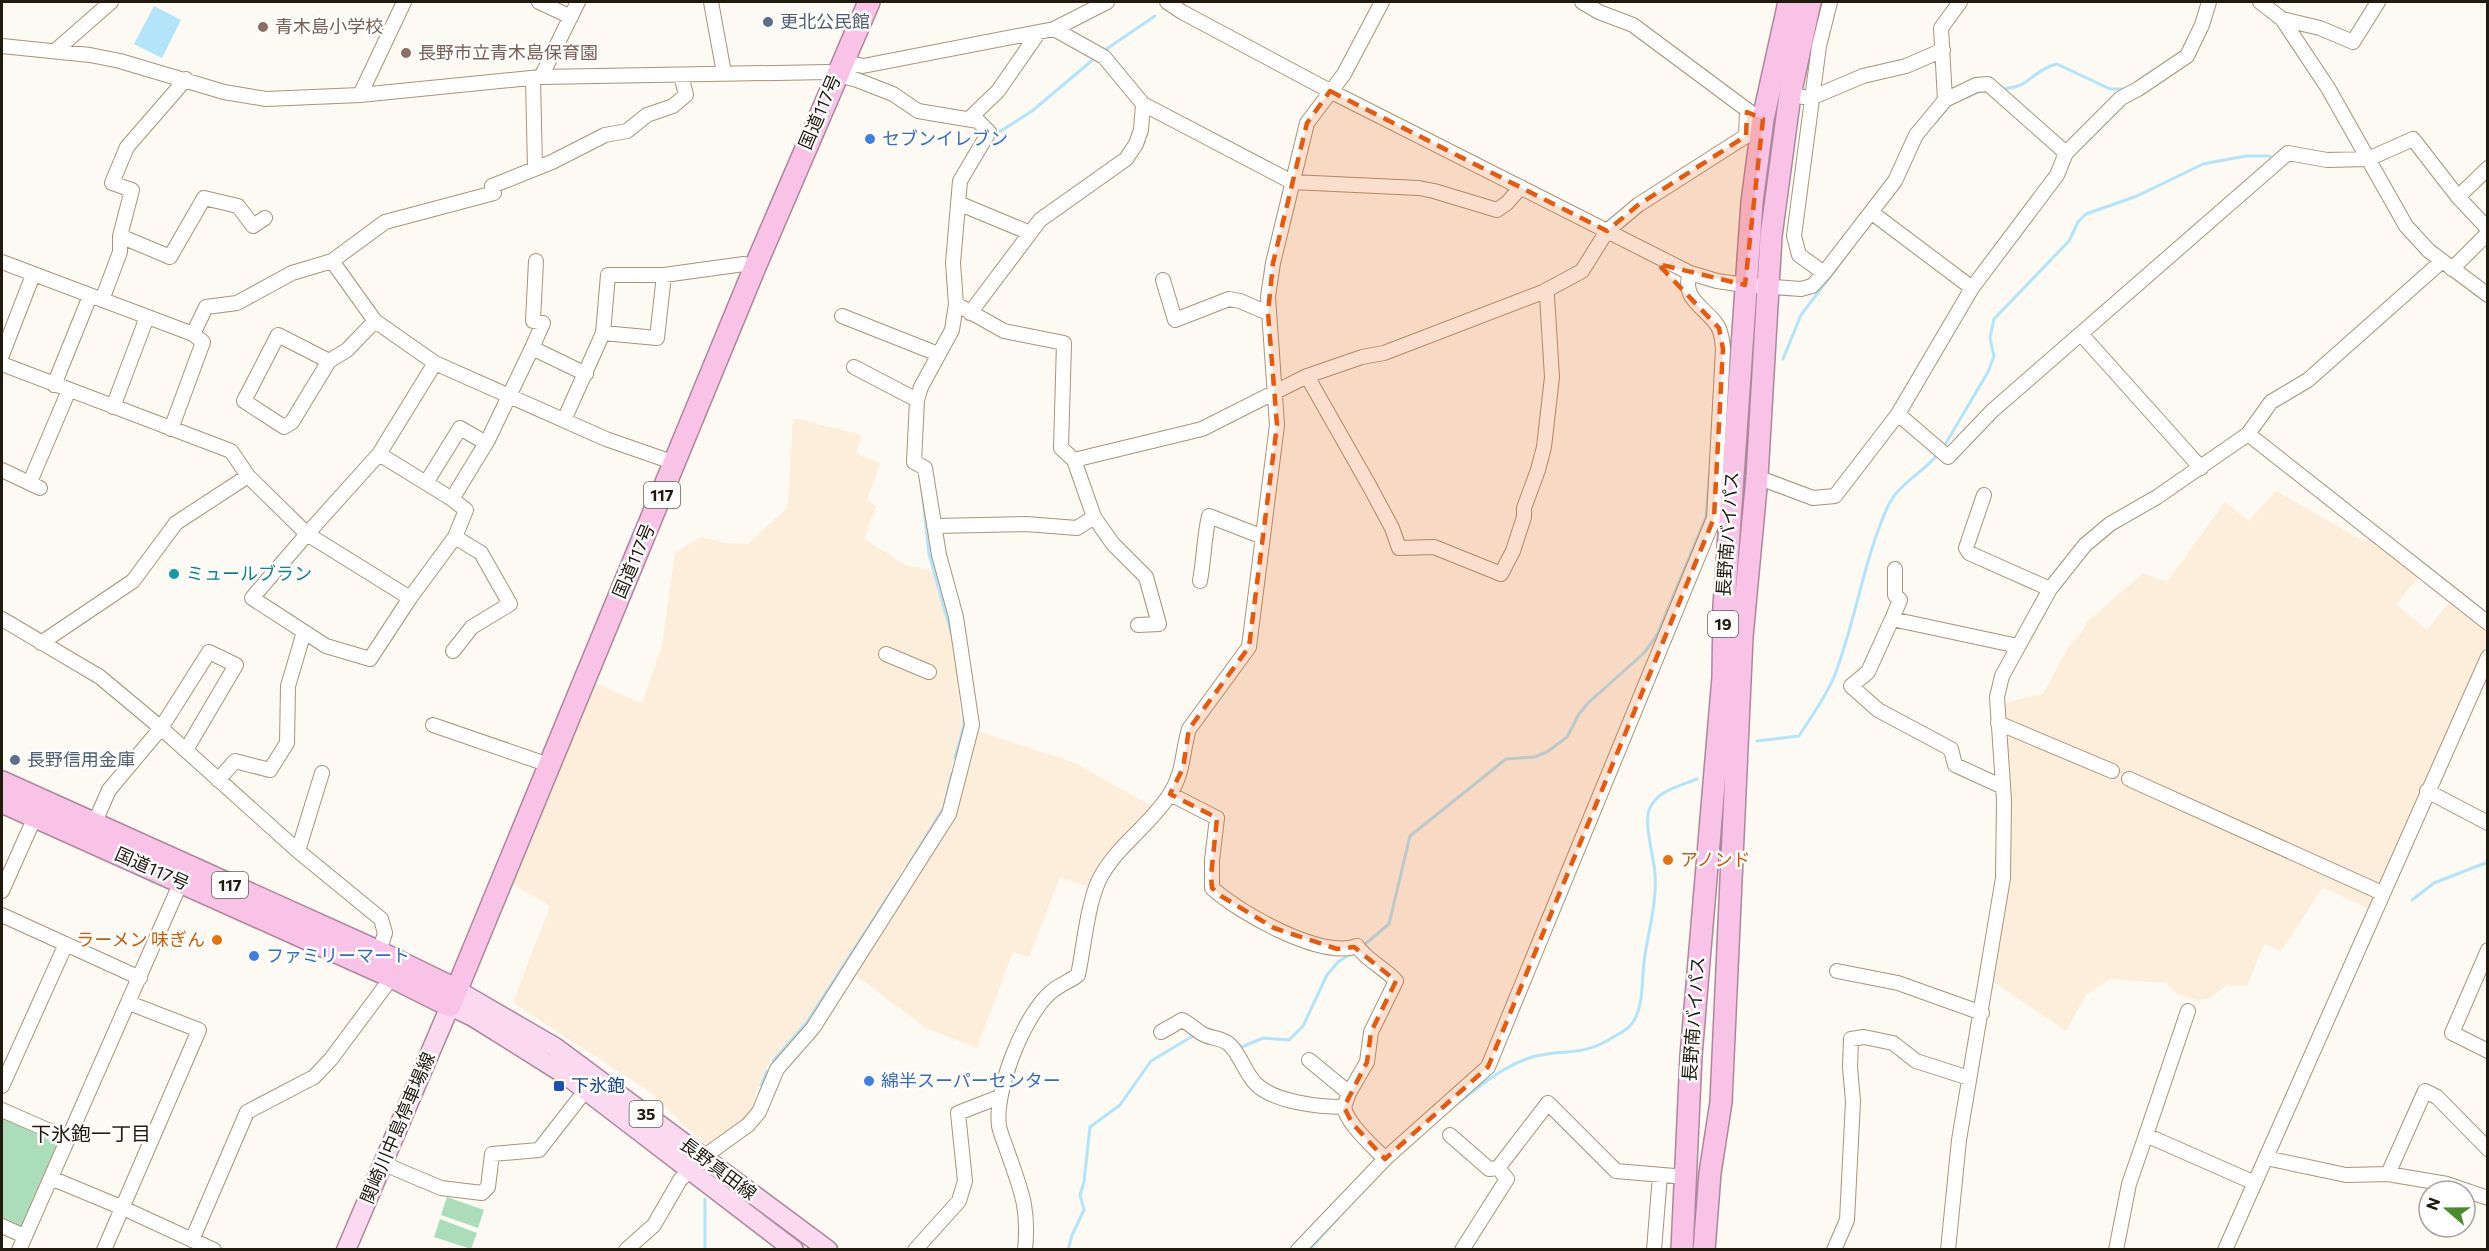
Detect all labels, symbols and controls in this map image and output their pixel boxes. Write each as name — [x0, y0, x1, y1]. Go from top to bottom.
place label: 更北公民館 — [780, 10, 870, 32]
place label: 青木島小学校 — [275, 15, 383, 37]
marker: 更北公民館 — [761, 15, 775, 29]
marker: 青木島小学校 — [256, 20, 270, 34]
place label: 長野市立青木島保育園 — [418, 41, 598, 63]
marker: 長野市立青木島保育園 — [399, 46, 413, 60]
street label: 国道117号 — [794, 71, 845, 152]
place label: セブンイレブン — [882, 127, 1008, 149]
marker: セブンイレブン — [863, 132, 877, 146]
street label: 長野南バイパス — [1712, 470, 1742, 597]
road number: 117 — [644, 482, 680, 508]
street label: 国道117号 — [608, 520, 659, 601]
place label: ミュールブラン — [186, 562, 312, 584]
marker: ミュールブラン — [167, 567, 181, 581]
road number: 19 — [1708, 611, 1738, 637]
place label: 長野信用金庫 — [27, 748, 135, 770]
marker: 長野信用金庫 — [8, 753, 22, 767]
street label: 国道117号 — [112, 842, 193, 894]
place label: アノンド — [1680, 848, 1750, 870]
marker: アノンド — [1661, 853, 1675, 867]
road number: 117 — [212, 872, 248, 898]
place label: ラーメン 味ぎん — [76, 928, 205, 950]
marker: ラーメン 味ぎん — [210, 933, 224, 947]
place label: ファミリーマート — [266, 944, 410, 966]
marker: ファミリーマート — [247, 949, 261, 963]
street label: 長野南バイパス — [1678, 955, 1708, 1082]
street label: 関崎川中島停車場線 — [355, 1049, 439, 1206]
place label: 綿半スーパーセンター — [881, 1069, 1061, 1091]
place label: 下氷鉋 — [571, 1074, 625, 1096]
marker: 綿半スーパーセンター — [862, 1074, 876, 1088]
marker: 下氷鉋 — [552, 1079, 566, 1093]
road number: 35 — [630, 1101, 662, 1127]
district label: 下氷鉋一丁目 — [31, 1121, 151, 1145]
street label: 長野真田線 — [676, 1132, 761, 1204]
north arrow — [2417, 1179, 2477, 1239]
text: N — [2421, 1195, 2443, 1213]

